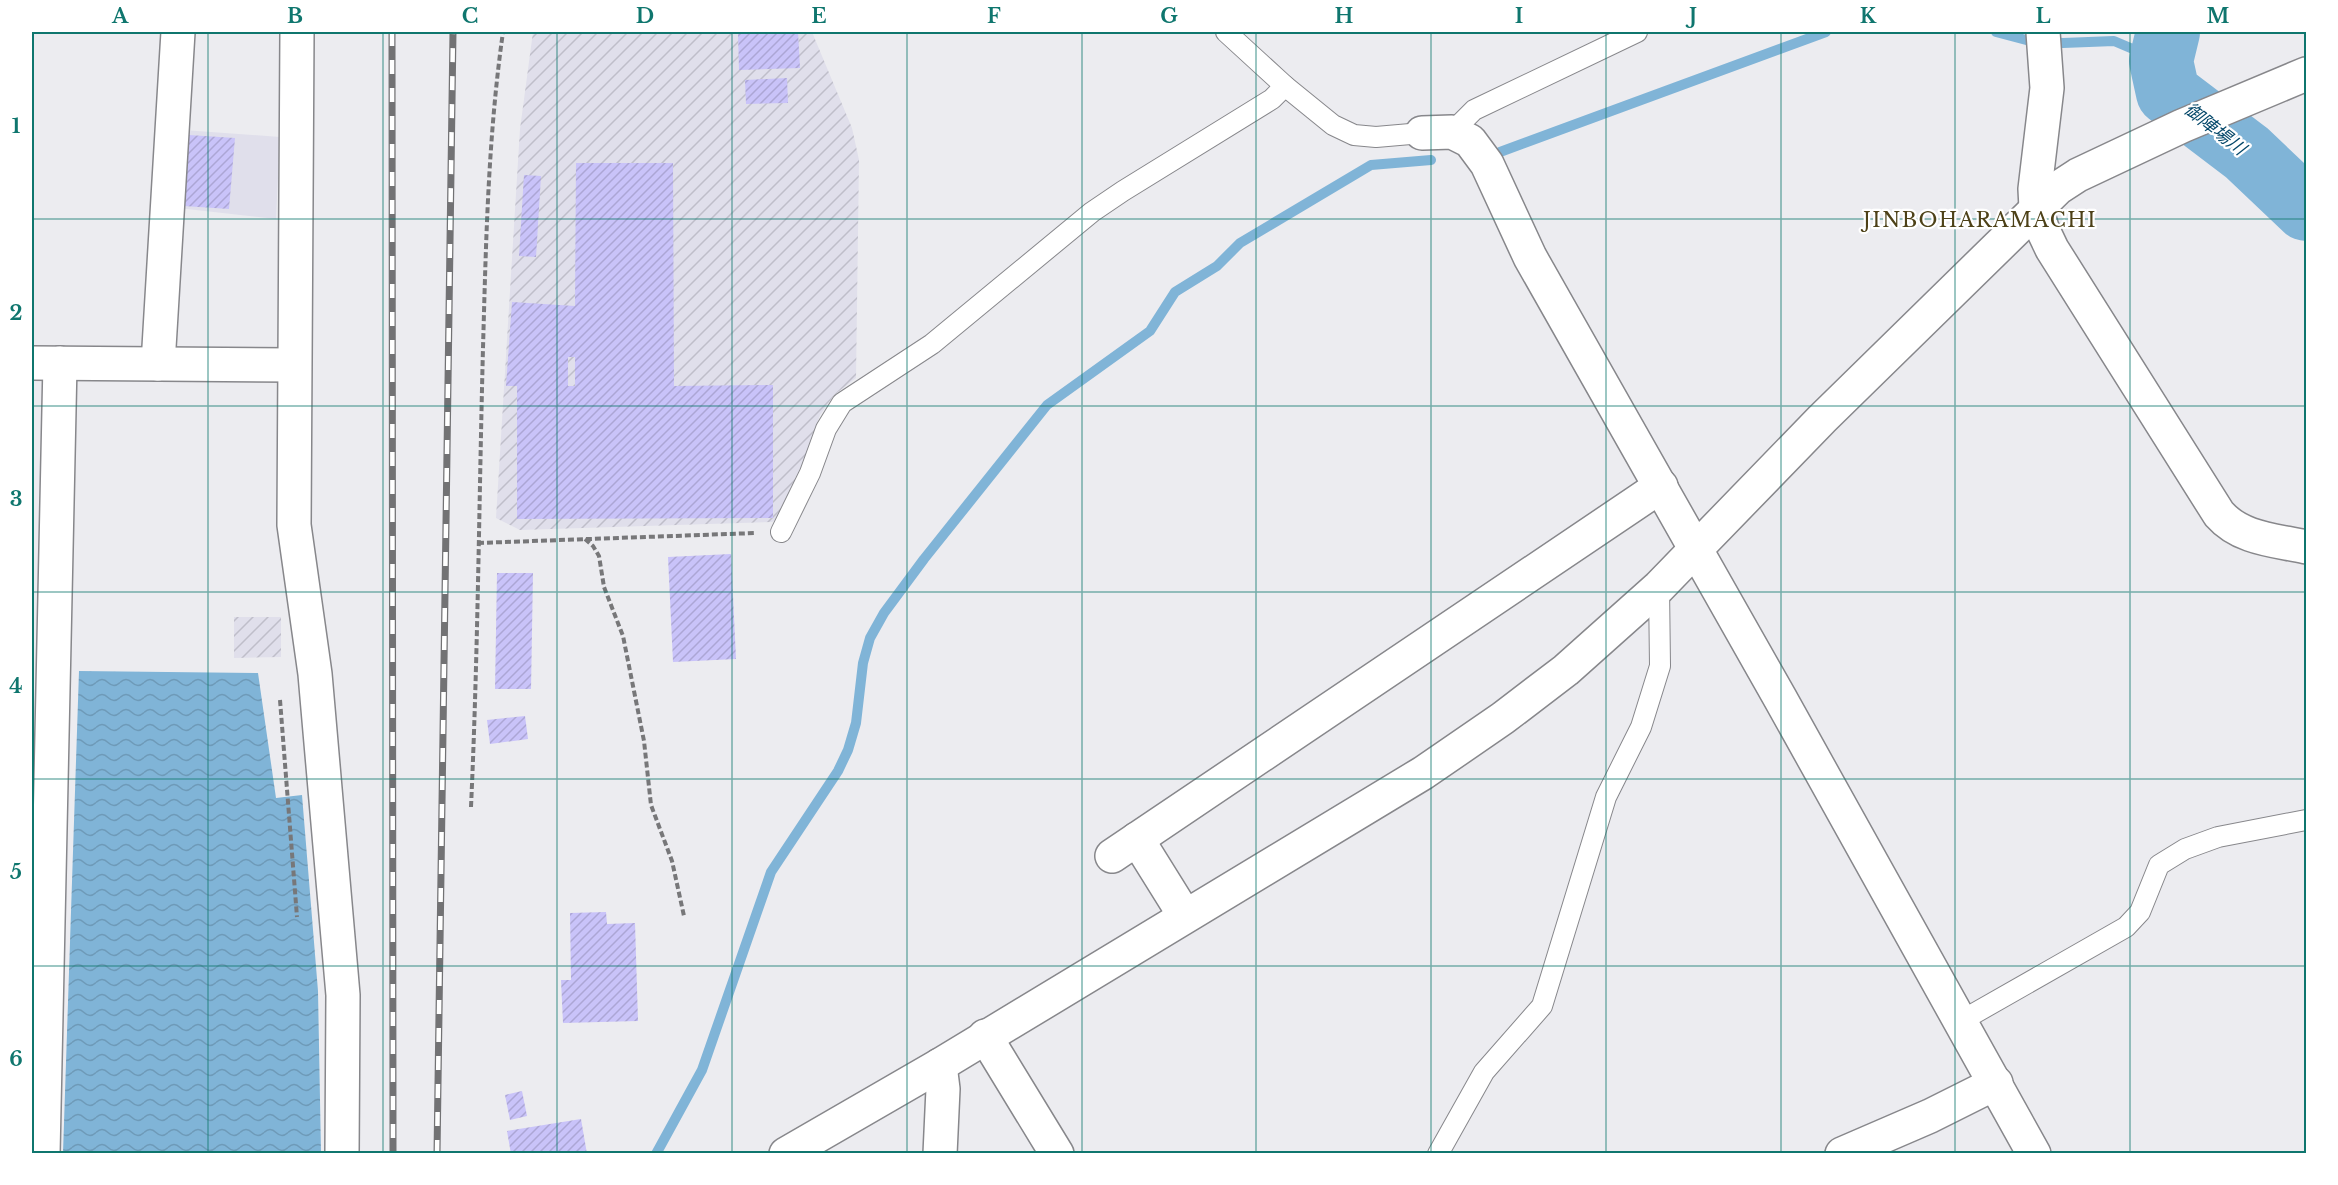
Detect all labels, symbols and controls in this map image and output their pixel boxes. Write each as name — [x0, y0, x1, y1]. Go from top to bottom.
text: A — [111, 4, 129, 28]
text: B — [287, 4, 303, 28]
text: C — [462, 4, 478, 28]
text: D — [636, 4, 654, 28]
text: E — [811, 4, 827, 28]
text: F — [987, 4, 1001, 28]
text: G — [1160, 4, 1178, 28]
text: H — [1335, 4, 1354, 28]
text: I — [1515, 4, 1523, 28]
text: J — [1685, 4, 1697, 28]
text: K — [1860, 4, 1877, 28]
text: L — [2035, 4, 2051, 28]
text: M — [2207, 4, 2230, 28]
water label: 御陣場川 — [2180, 98, 2252, 161]
text: 1 — [12, 114, 21, 138]
district label: JINBOHARAMACHI — [1860, 208, 2097, 232]
text: 2 — [9, 301, 23, 325]
text: 3 — [10, 487, 22, 511]
text: 4 — [9, 674, 23, 698]
text: 5 — [10, 860, 22, 884]
text: 6 — [9, 1047, 23, 1071]

